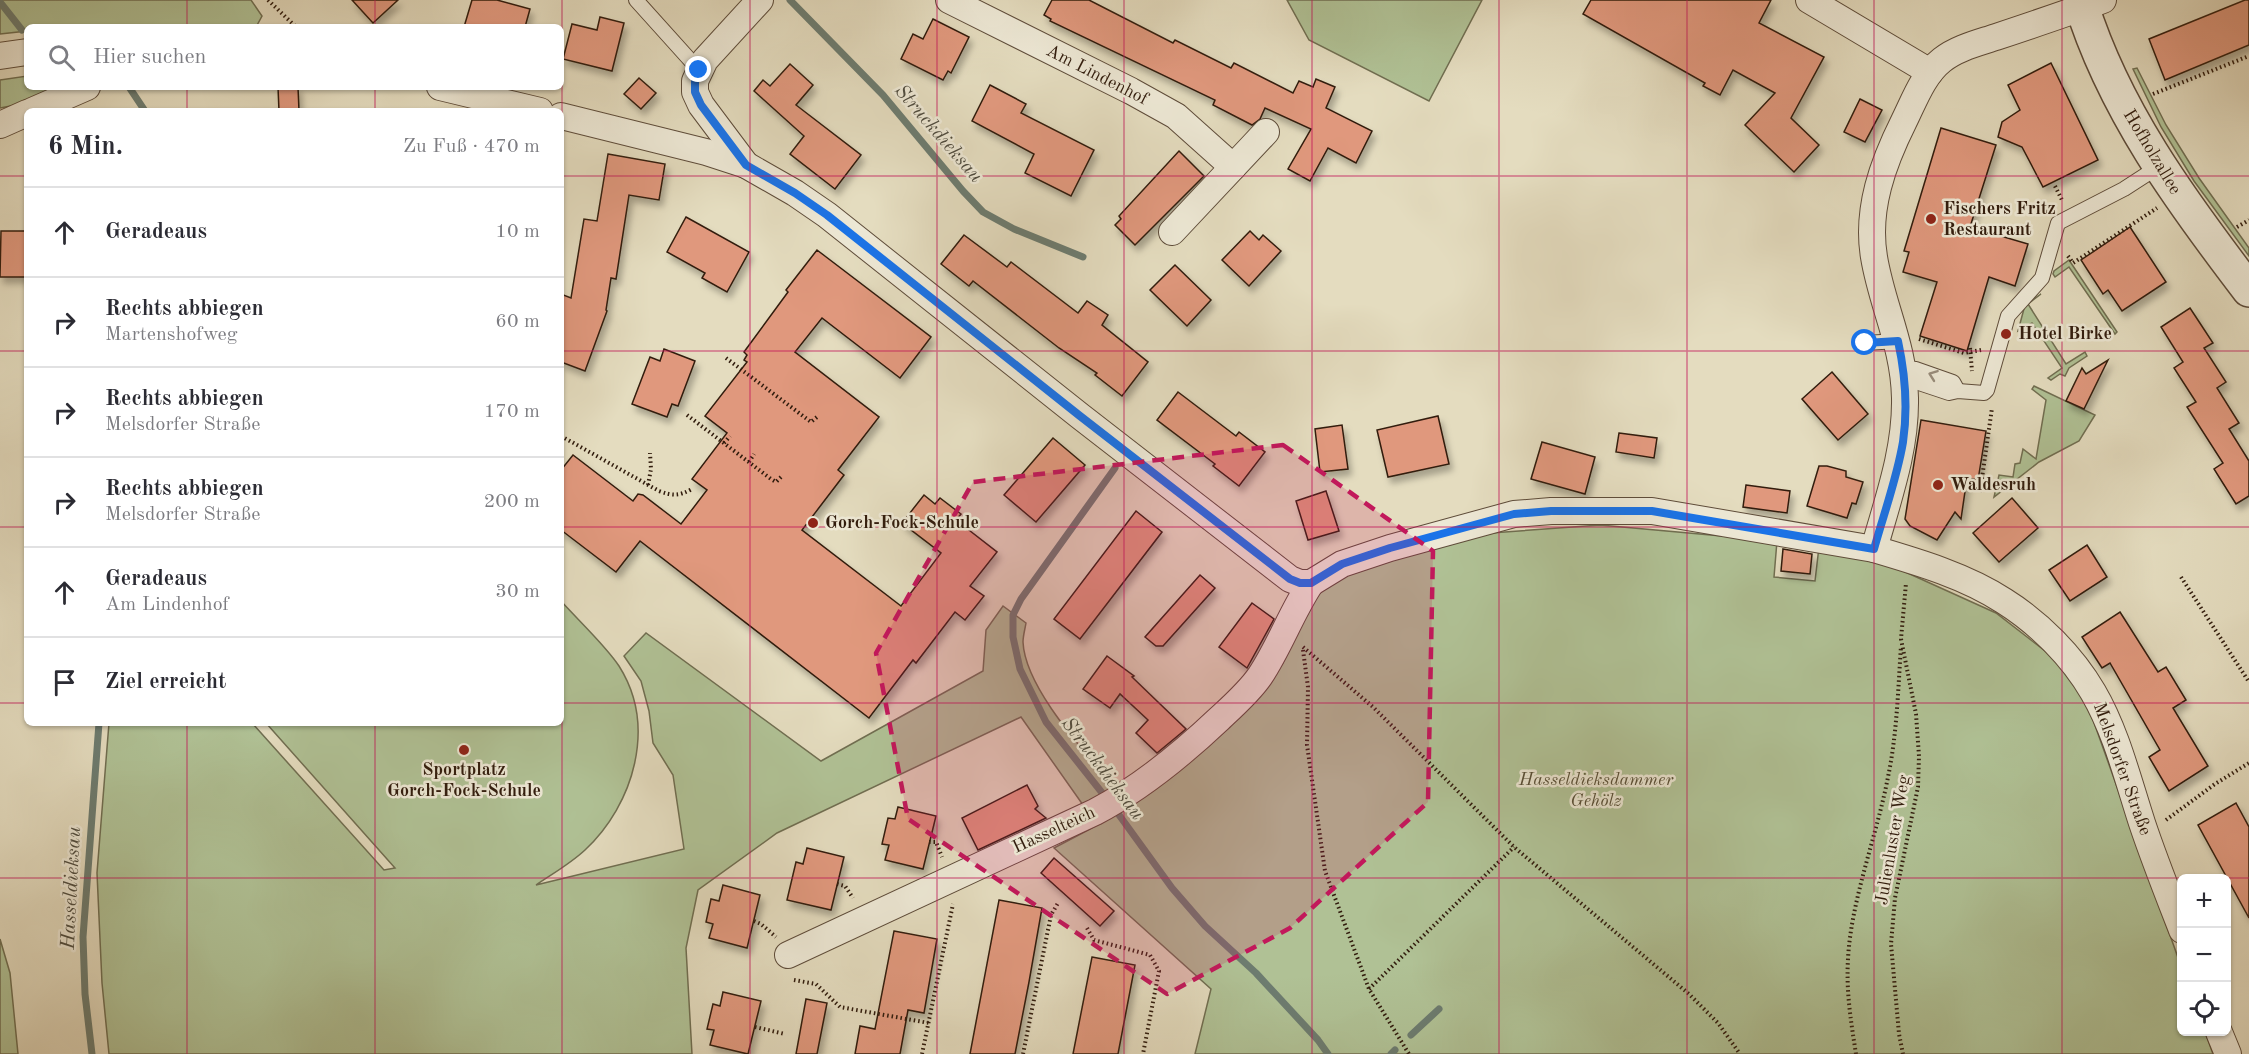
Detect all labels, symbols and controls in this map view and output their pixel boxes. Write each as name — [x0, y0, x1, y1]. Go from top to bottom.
search box — [24, 24, 564, 90]
icon: search — [45, 41, 78, 74]
street label: Am Lindenhof — [1043, 42, 1152, 109]
text: Hier suchen — [93, 46, 206, 68]
route end — [685, 56, 711, 82]
water label: Struckdieksau — [890, 81, 986, 187]
street label: Hofholzallee — [2120, 106, 2184, 198]
text: 6 Min. — [48, 134, 123, 160]
text: Zu Fuß · 470 m — [403, 137, 540, 157]
place label: Fischers Fritz Restaurant — [1943, 200, 2056, 239]
marker: Fischers Fritz Restaurant — [1924, 212, 1938, 226]
icon: ahead — [48, 216, 81, 249]
text: Geradeaus — [105, 221, 207, 243]
text: 10 m — [495, 222, 540, 242]
text: Rechts abbiegen — [105, 298, 264, 320]
icon: right — [48, 306, 81, 339]
text: 60 m — [495, 312, 540, 332]
text: Martenshofweg — [105, 325, 237, 345]
place label: Hotel Birke — [2018, 325, 2112, 343]
marker: Hotel Birke — [1999, 327, 2013, 341]
route start — [1851, 329, 1877, 355]
one-way arrow — [1928, 369, 1939, 382]
text: Rechts abbiegen — [105, 388, 264, 410]
icon: right — [48, 396, 81, 429]
text: 170 m — [484, 402, 540, 422]
text: Melsdorfer Straße — [105, 415, 260, 435]
place label: Waldesruh — [1950, 476, 2036, 494]
text: Rechts abbiegen — [105, 478, 264, 500]
marker: Waldesruh — [1931, 478, 1945, 492]
icon: right — [48, 486, 81, 519]
text: 200 m — [484, 492, 540, 512]
text: Melsdorfer Straße — [105, 505, 260, 525]
place label: Gorch-Fock-Schule — [825, 514, 979, 532]
marker: Gorch-Fock-Schule — [806, 516, 820, 530]
text: Geradeaus — [105, 568, 207, 590]
icon: ahead — [48, 576, 81, 609]
text: 30 m — [495, 582, 540, 602]
text: Am Lindenhof — [105, 595, 229, 615]
icon: arrive — [48, 666, 81, 699]
text: Ziel erreicht — [105, 671, 226, 693]
street label: Melsdorfer Straße — [2090, 700, 2154, 838]
water label: Struckdieksau — [1057, 714, 1147, 824]
marker: Sportplatz Gorch-Fock-Schule — [457, 743, 471, 757]
place label: Sportplatz Gorch-Fock-Schule — [387, 761, 541, 800]
park label: Hasseldieksdammer Gehölz — [1518, 771, 1674, 810]
street label: Julienluster Weg — [1873, 773, 1913, 906]
street label: Hasselteich — [1010, 803, 1098, 857]
water label: Hasseldieksau — [59, 826, 85, 951]
map controls — [2177, 874, 2231, 1036]
button: + — [2177, 874, 2231, 928]
button: − — [2177, 928, 2231, 982]
button: locate — [2177, 982, 2231, 1036]

